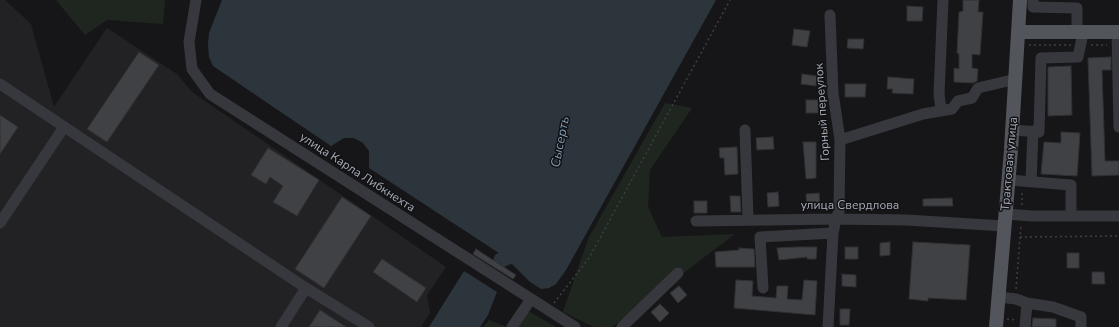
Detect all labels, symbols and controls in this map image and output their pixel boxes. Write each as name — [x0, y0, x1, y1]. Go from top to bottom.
street label: Горный переулок — [812, 63, 834, 161]
water label: Сысерть — [548, 115, 574, 169]
street label: Трактовая улица — [999, 116, 1021, 212]
street label: улица Карла Либкнехта — [297, 130, 417, 216]
street label: улица Свердлова — [801, 199, 899, 213]

